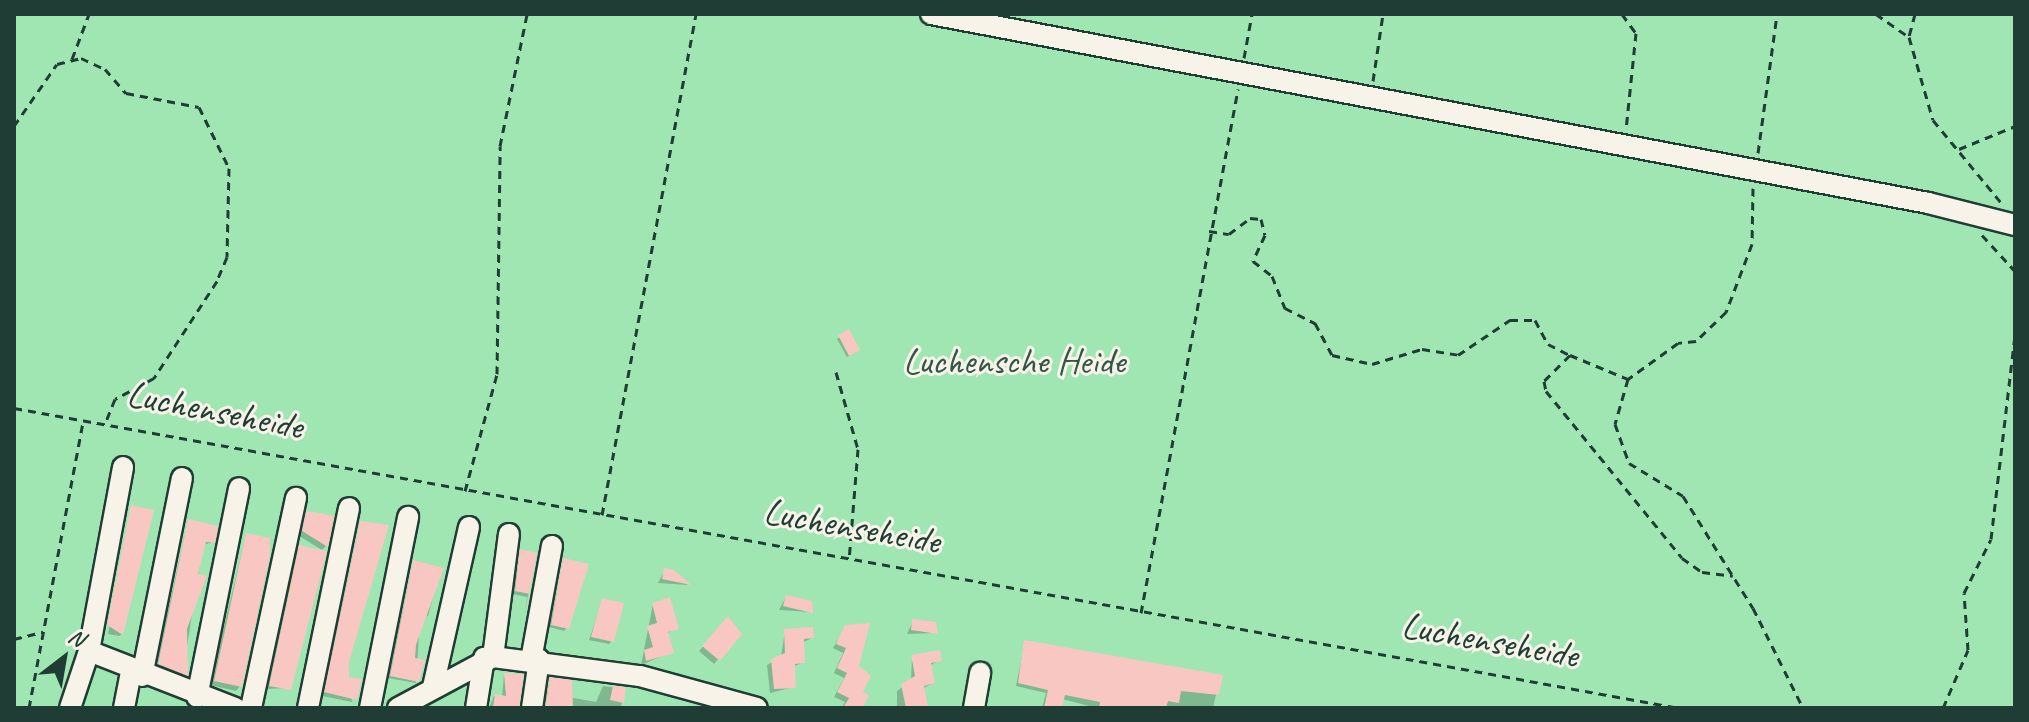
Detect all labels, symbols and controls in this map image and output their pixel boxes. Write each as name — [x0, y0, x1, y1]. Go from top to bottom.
park label: Luchensche Heide — [903, 338, 1125, 384]
street label: Luchenseheide — [123, 371, 307, 449]
street label: Luchenseheide — [760, 488, 944, 564]
street label: Luchenseheide — [1398, 602, 1582, 678]
north arrow — [24, 618, 104, 698]
text: N — [63, 622, 89, 653]

